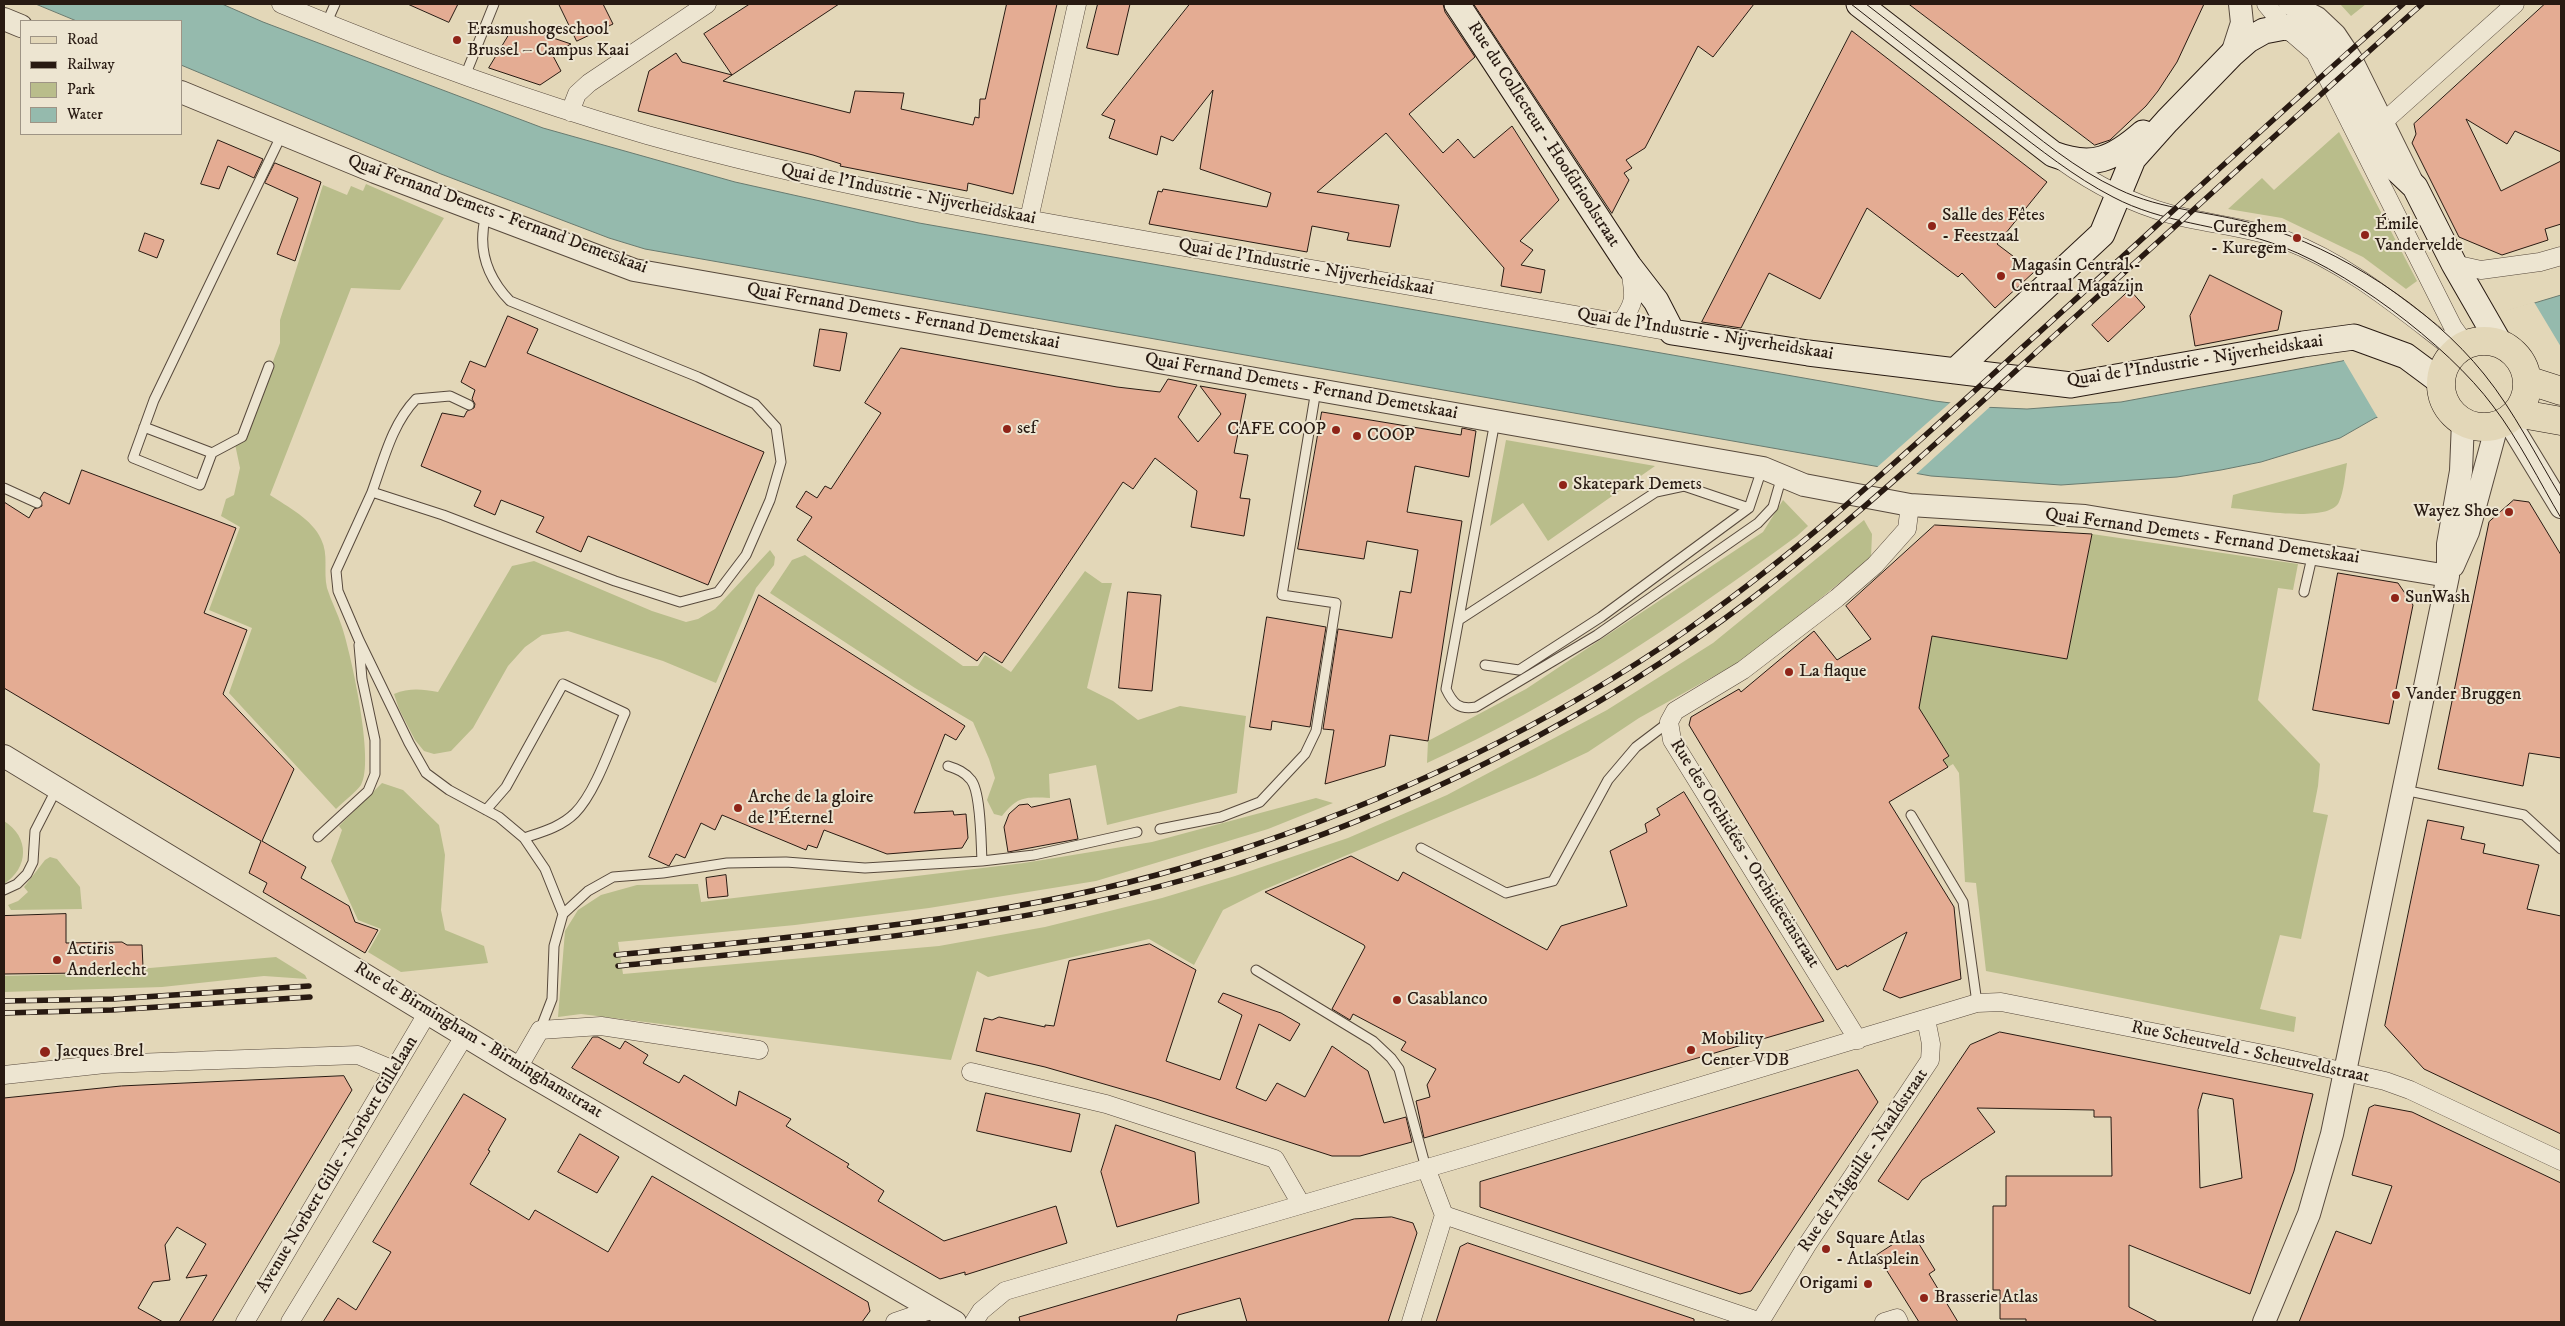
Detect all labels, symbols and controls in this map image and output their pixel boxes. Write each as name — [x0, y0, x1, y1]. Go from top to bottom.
street label: Rue du Collecteur - Hoofdrioolstraat — [1462, 18, 1624, 252]
place label: Erasmushogeschool Brussel – Campus Kaai — [467, 19, 629, 62]
legend — [20, 20, 182, 135]
text: Road — [67, 30, 98, 49]
marker: Erasmushogeschool Brussel – Campus Kaai — [451, 34, 463, 46]
text: Railway — [67, 55, 115, 74]
text: Park — [67, 80, 95, 99]
text: Water — [67, 105, 103, 124]
street label: Quai Fernand Demets - Fernand Demetskaai — [344, 151, 650, 279]
street label: Quai de l'Industrie - Nijverheidskaai — [779, 160, 1037, 230]
place label: Salle des Fêtes - Feestzaal — [1942, 205, 2045, 248]
place label: Émile Vandervelde — [2375, 214, 2463, 256]
place label: Cureghem - Kuregem — [2211, 217, 2287, 260]
marker: Salle des Fêtes - Feestzaal — [1926, 220, 1938, 232]
marker: Émile Vandervelde — [2359, 229, 2371, 241]
marker: Cureghem - Kuregem — [2291, 232, 2303, 244]
street label: Quai de l'Industrie - Nijverheidskaai — [1177, 235, 1435, 301]
place label: Magasin Central - Centraal Magazijn — [2011, 255, 2143, 298]
marker: Magasin Central - Centraal Magazijn — [1995, 270, 2007, 282]
street label: Quai Fernand Demets - Fernand Demetskaai — [745, 279, 1061, 355]
street label: Quai de l'Industrie - Nijverheidskaai — [1575, 304, 1835, 366]
street label: Quai de l'Industrie - Nijverheidskaai — [2065, 331, 2325, 393]
street label: Quai Fernand Demets - Fernand Demetskaai — [1143, 349, 1459, 425]
place label: sef — [1017, 418, 1036, 440]
place label: CAFE COOP — [1227, 419, 1326, 441]
marker: sef — [1001, 423, 1013, 435]
marker: CAFE COOP — [1330, 424, 1342, 436]
place label: COOP — [1367, 425, 1415, 447]
marker: COOP — [1351, 430, 1363, 442]
place label: Skatepark Demets — [1573, 474, 1702, 496]
marker: Skatepark Demets — [1557, 479, 1569, 491]
place label: Wayez Shoe — [2413, 501, 2499, 523]
street label: Quai Fernand Demets - Fernand Demetskaai — [2043, 504, 2361, 570]
marker: Wayez Shoe — [2503, 506, 2515, 518]
place label: SunWash — [2405, 587, 2470, 609]
marker: SunWash — [2389, 592, 2401, 604]
place label: La flaque — [1799, 661, 1866, 683]
marker: La flaque — [1783, 666, 1795, 678]
place label: Vander Bruggen — [2406, 684, 2521, 706]
marker: Vander Bruggen — [2390, 689, 2402, 701]
street label: Rue des Orchidées - Orchideeënstraat — [1664, 736, 1824, 972]
place label: Arche de la gloire de l'Éternel — [748, 787, 873, 830]
marker: Arche de la gloire de l'Éternel — [732, 802, 744, 814]
place label: Actiris Anderlecht — [67, 939, 146, 982]
marker: Actiris Anderlecht — [51, 954, 63, 966]
street label: Rue de Birmingham - Birminghamstraat — [350, 958, 606, 1124]
place label: Casablanco — [1407, 989, 1488, 1011]
marker: Casablanco — [1391, 994, 1403, 1006]
street label: Rue Scheutveld - Scheutveldstraat — [2129, 1017, 2371, 1089]
place label: Mobility Center VDB — [1701, 1029, 1789, 1072]
street label: Avenue Norbert Gille - Norbert Gillelaan — [253, 1033, 423, 1297]
place label: Jacques Brel — [56, 1041, 144, 1063]
marker: Mobility Center VDB — [1685, 1044, 1697, 1056]
marker: Jacques Brel — [38, 1045, 52, 1059]
street label: Rue de l'Aiguille - Naaldstraat — [1794, 1065, 1934, 1257]
place label: Square Atlas - Atlasplein — [1836, 1228, 1925, 1270]
marker: Square Atlas - Atlasplein — [1820, 1243, 1832, 1255]
place label: Origami — [1799, 1273, 1858, 1295]
marker: Origami — [1862, 1278, 1874, 1290]
place label: Brasserie Atlas — [1934, 1287, 2038, 1309]
marker: Brasserie Atlas — [1918, 1292, 1930, 1304]

